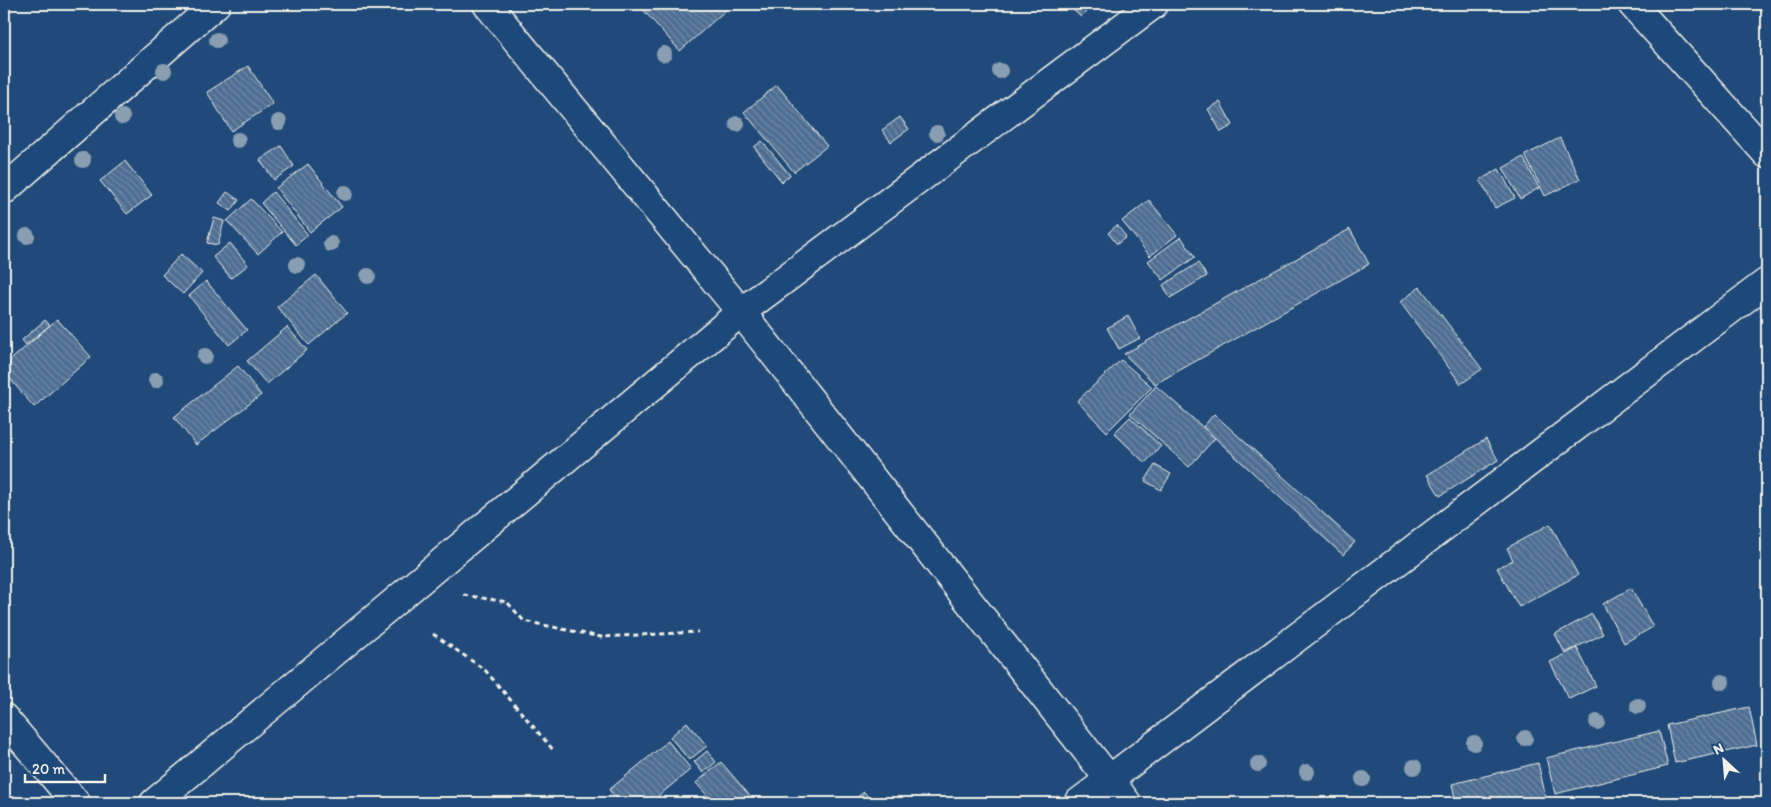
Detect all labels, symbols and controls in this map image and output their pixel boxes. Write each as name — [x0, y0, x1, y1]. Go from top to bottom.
north arrow — [1698, 734, 1748, 784]
text: N — [1711, 739, 1726, 758]
scale bar — [25, 752, 105, 784]
text: 20 m — [32, 760, 66, 778]

